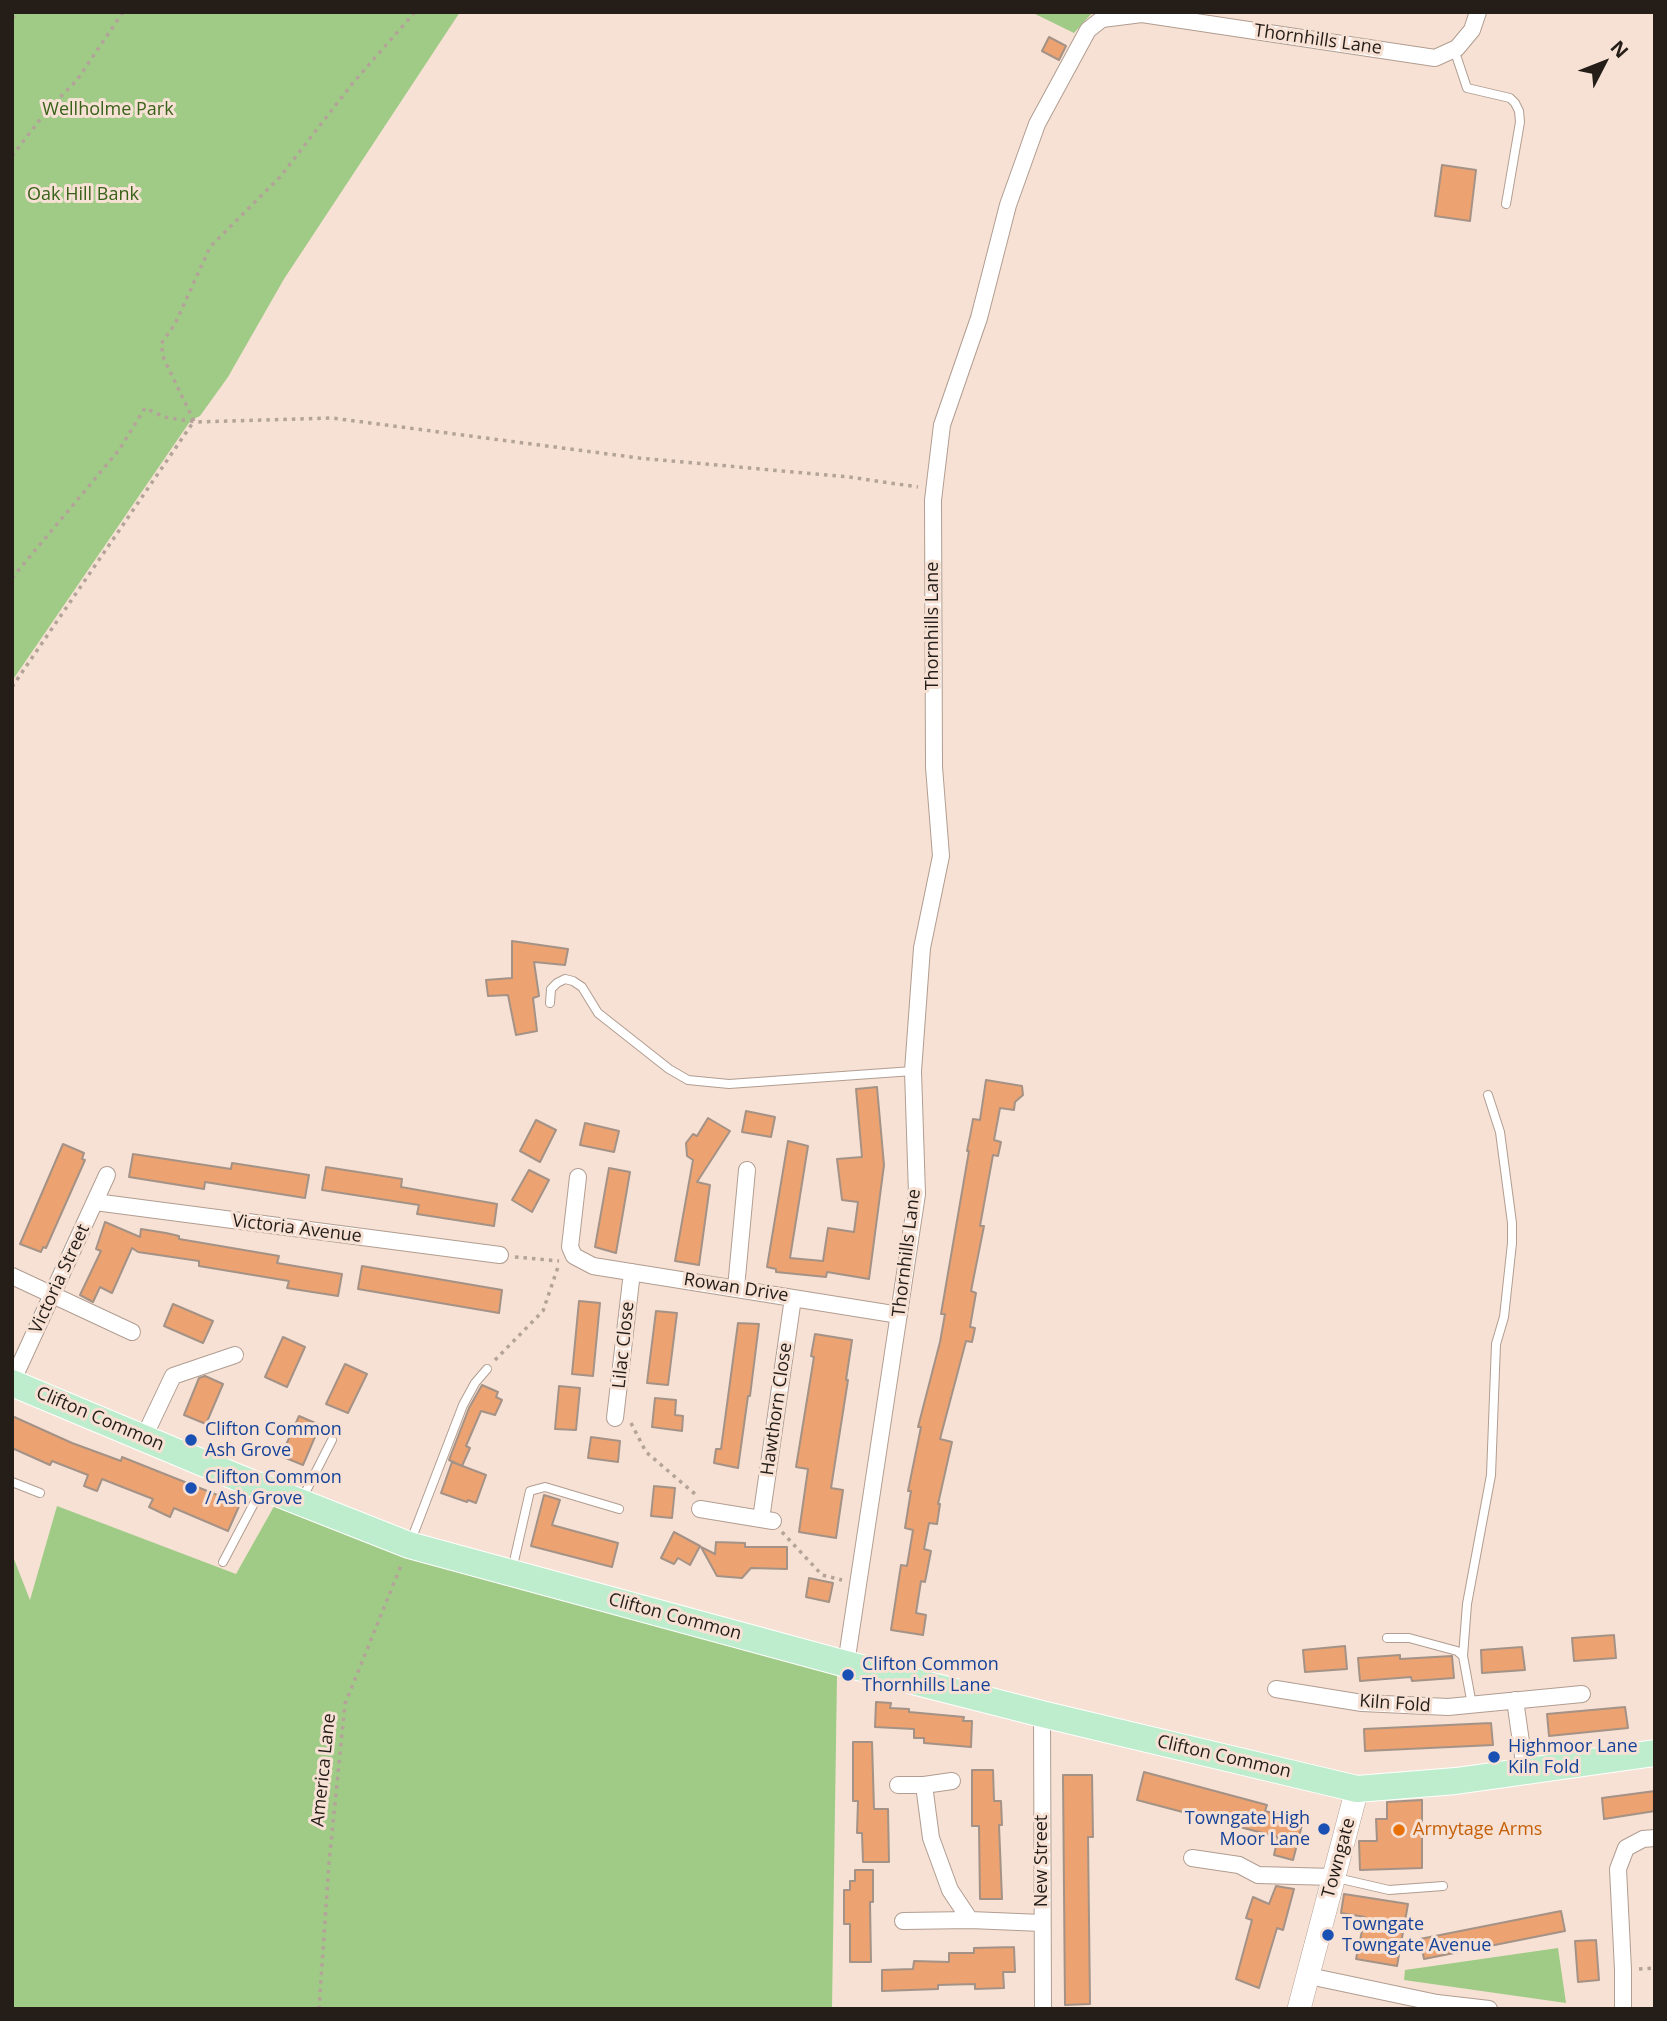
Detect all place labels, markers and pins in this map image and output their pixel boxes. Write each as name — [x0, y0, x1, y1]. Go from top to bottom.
place label: Clifton Common Ash Grove — [205, 1419, 342, 1462]
marker: Clifton Common Ash Grove — [183, 1432, 199, 1448]
place label: Clifton Common / Ash Grove — [205, 1467, 342, 1510]
marker: Clifton Common / Ash Grove — [183, 1480, 199, 1496]
place label: Clifton Common Thornhills Lane — [862, 1654, 999, 1696]
marker: Clifton Common Thornhills Lane — [840, 1667, 856, 1683]
place label: Highmoor Lane Kiln Fold — [1508, 1736, 1638, 1778]
marker: Highmoor Lane Kiln Fold — [1486, 1749, 1502, 1765]
place label: Towngate High Moor Lane — [1185, 1808, 1310, 1850]
place label: Armytage Arms — [1413, 1819, 1542, 1841]
marker: Towngate High Moor Lane — [1316, 1821, 1332, 1837]
marker: Armytage Arms — [1391, 1822, 1407, 1838]
place label: Towngate Towngate Avenue — [1342, 1914, 1491, 1956]
marker: Towngate Towngate Avenue — [1320, 1927, 1336, 1943]

